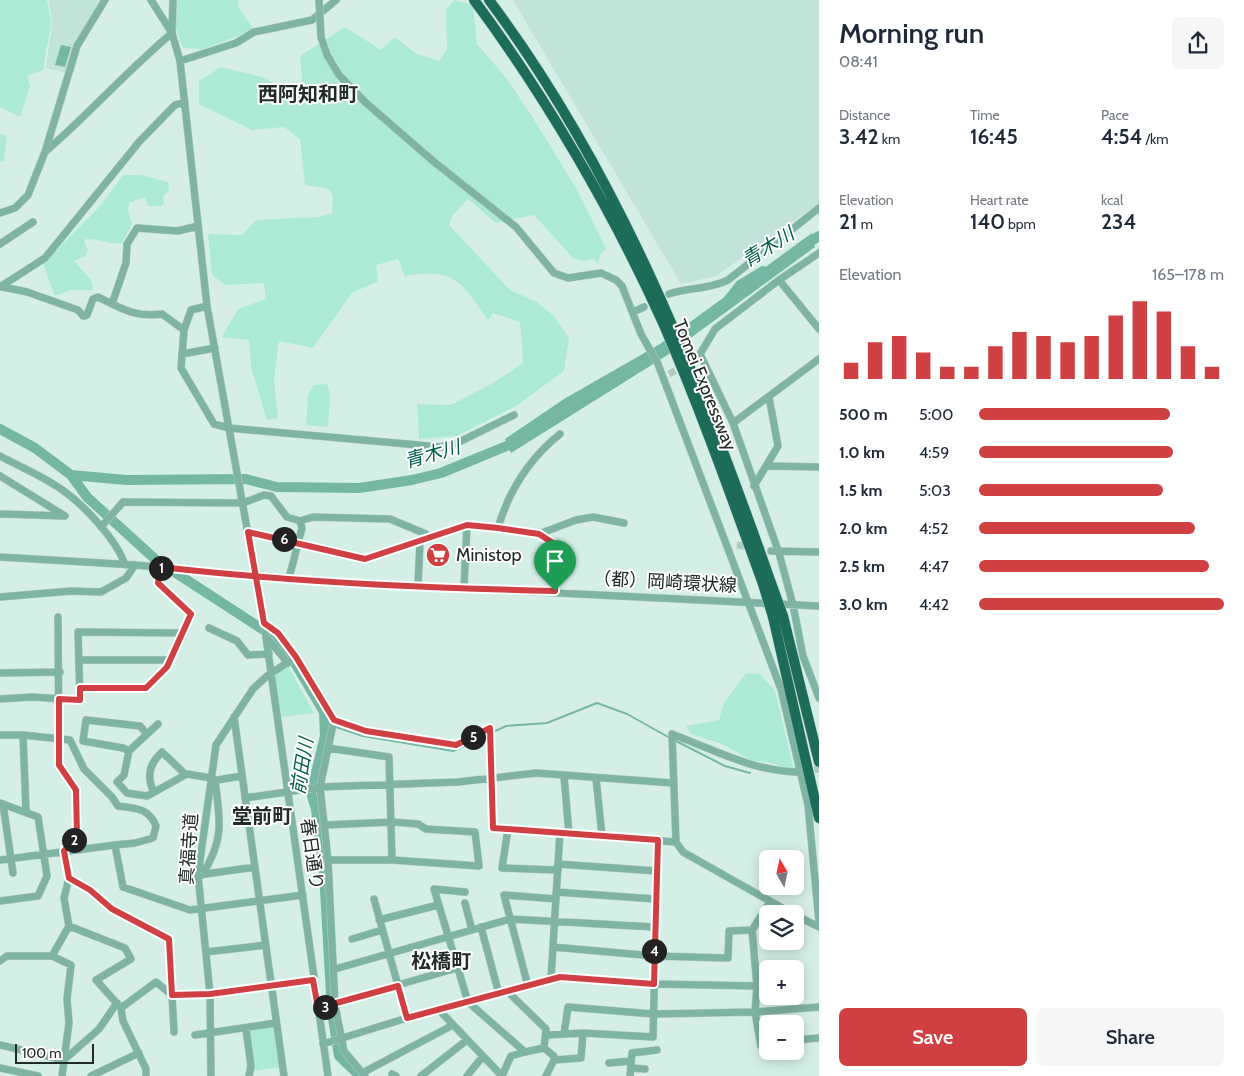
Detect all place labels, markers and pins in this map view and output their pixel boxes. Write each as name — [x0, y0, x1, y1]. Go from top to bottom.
pin: 6 — [272, 526, 296, 552]
pin — [534, 540, 576, 591]
supermarket icon: Ministop — [425, 542, 451, 568]
place label: Ministop — [456, 544, 522, 566]
pin: 1 — [148, 556, 174, 580]
pin: 5 — [460, 724, 486, 750]
pin: 2 — [62, 828, 86, 852]
pin: 4 — [642, 938, 666, 964]
pin: 3 — [312, 994, 338, 1020]

